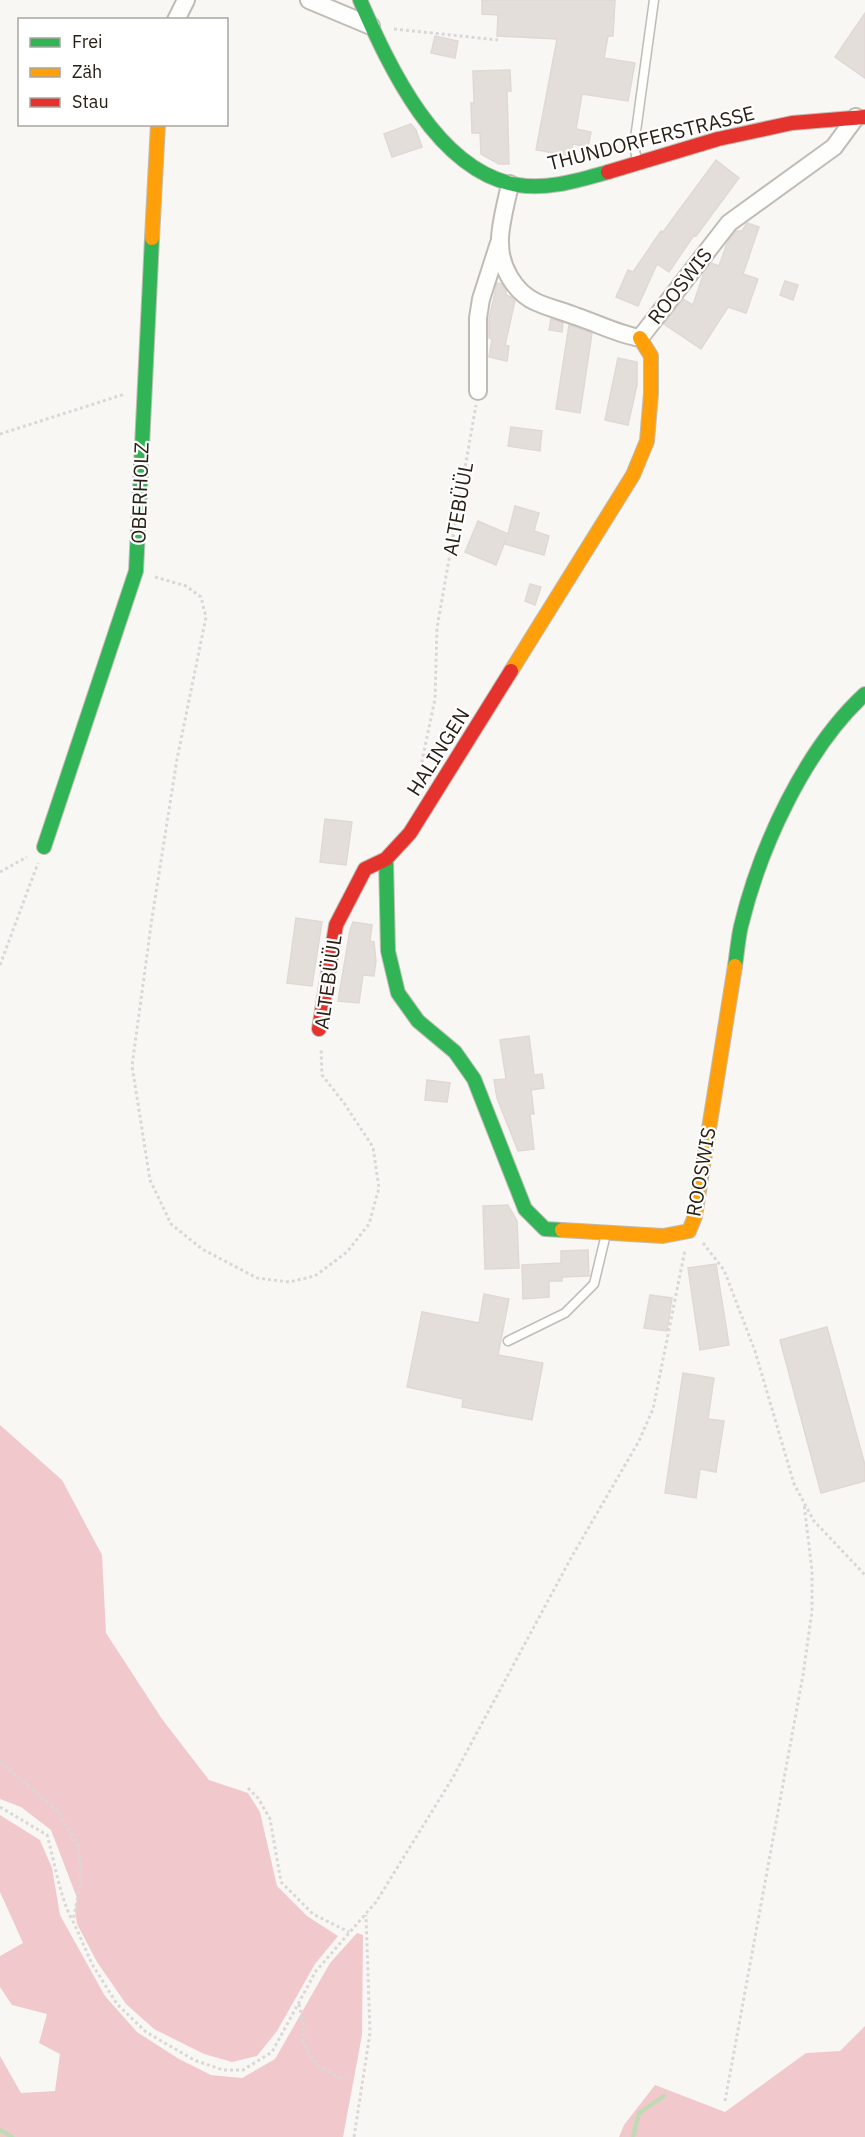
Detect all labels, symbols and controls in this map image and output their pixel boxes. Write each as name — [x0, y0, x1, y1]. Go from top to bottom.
legend — [18, 18, 228, 126]
text: Frei — [72, 30, 103, 53]
text: Zäh — [72, 60, 102, 83]
text: Stau — [72, 90, 109, 113]
street label: THUNDORFERSTRASSE — [545, 99, 757, 176]
street label: ROOSWIS — [641, 242, 718, 329]
street label: OBERHOLZ — [124, 442, 155, 544]
street label: ALTEBÜÜL — [436, 460, 479, 558]
street label: HALINGEN — [400, 703, 475, 801]
street label: ALTEBÜÜL — [308, 933, 347, 1031]
street label: ROOSWIS — [679, 1125, 722, 1219]

